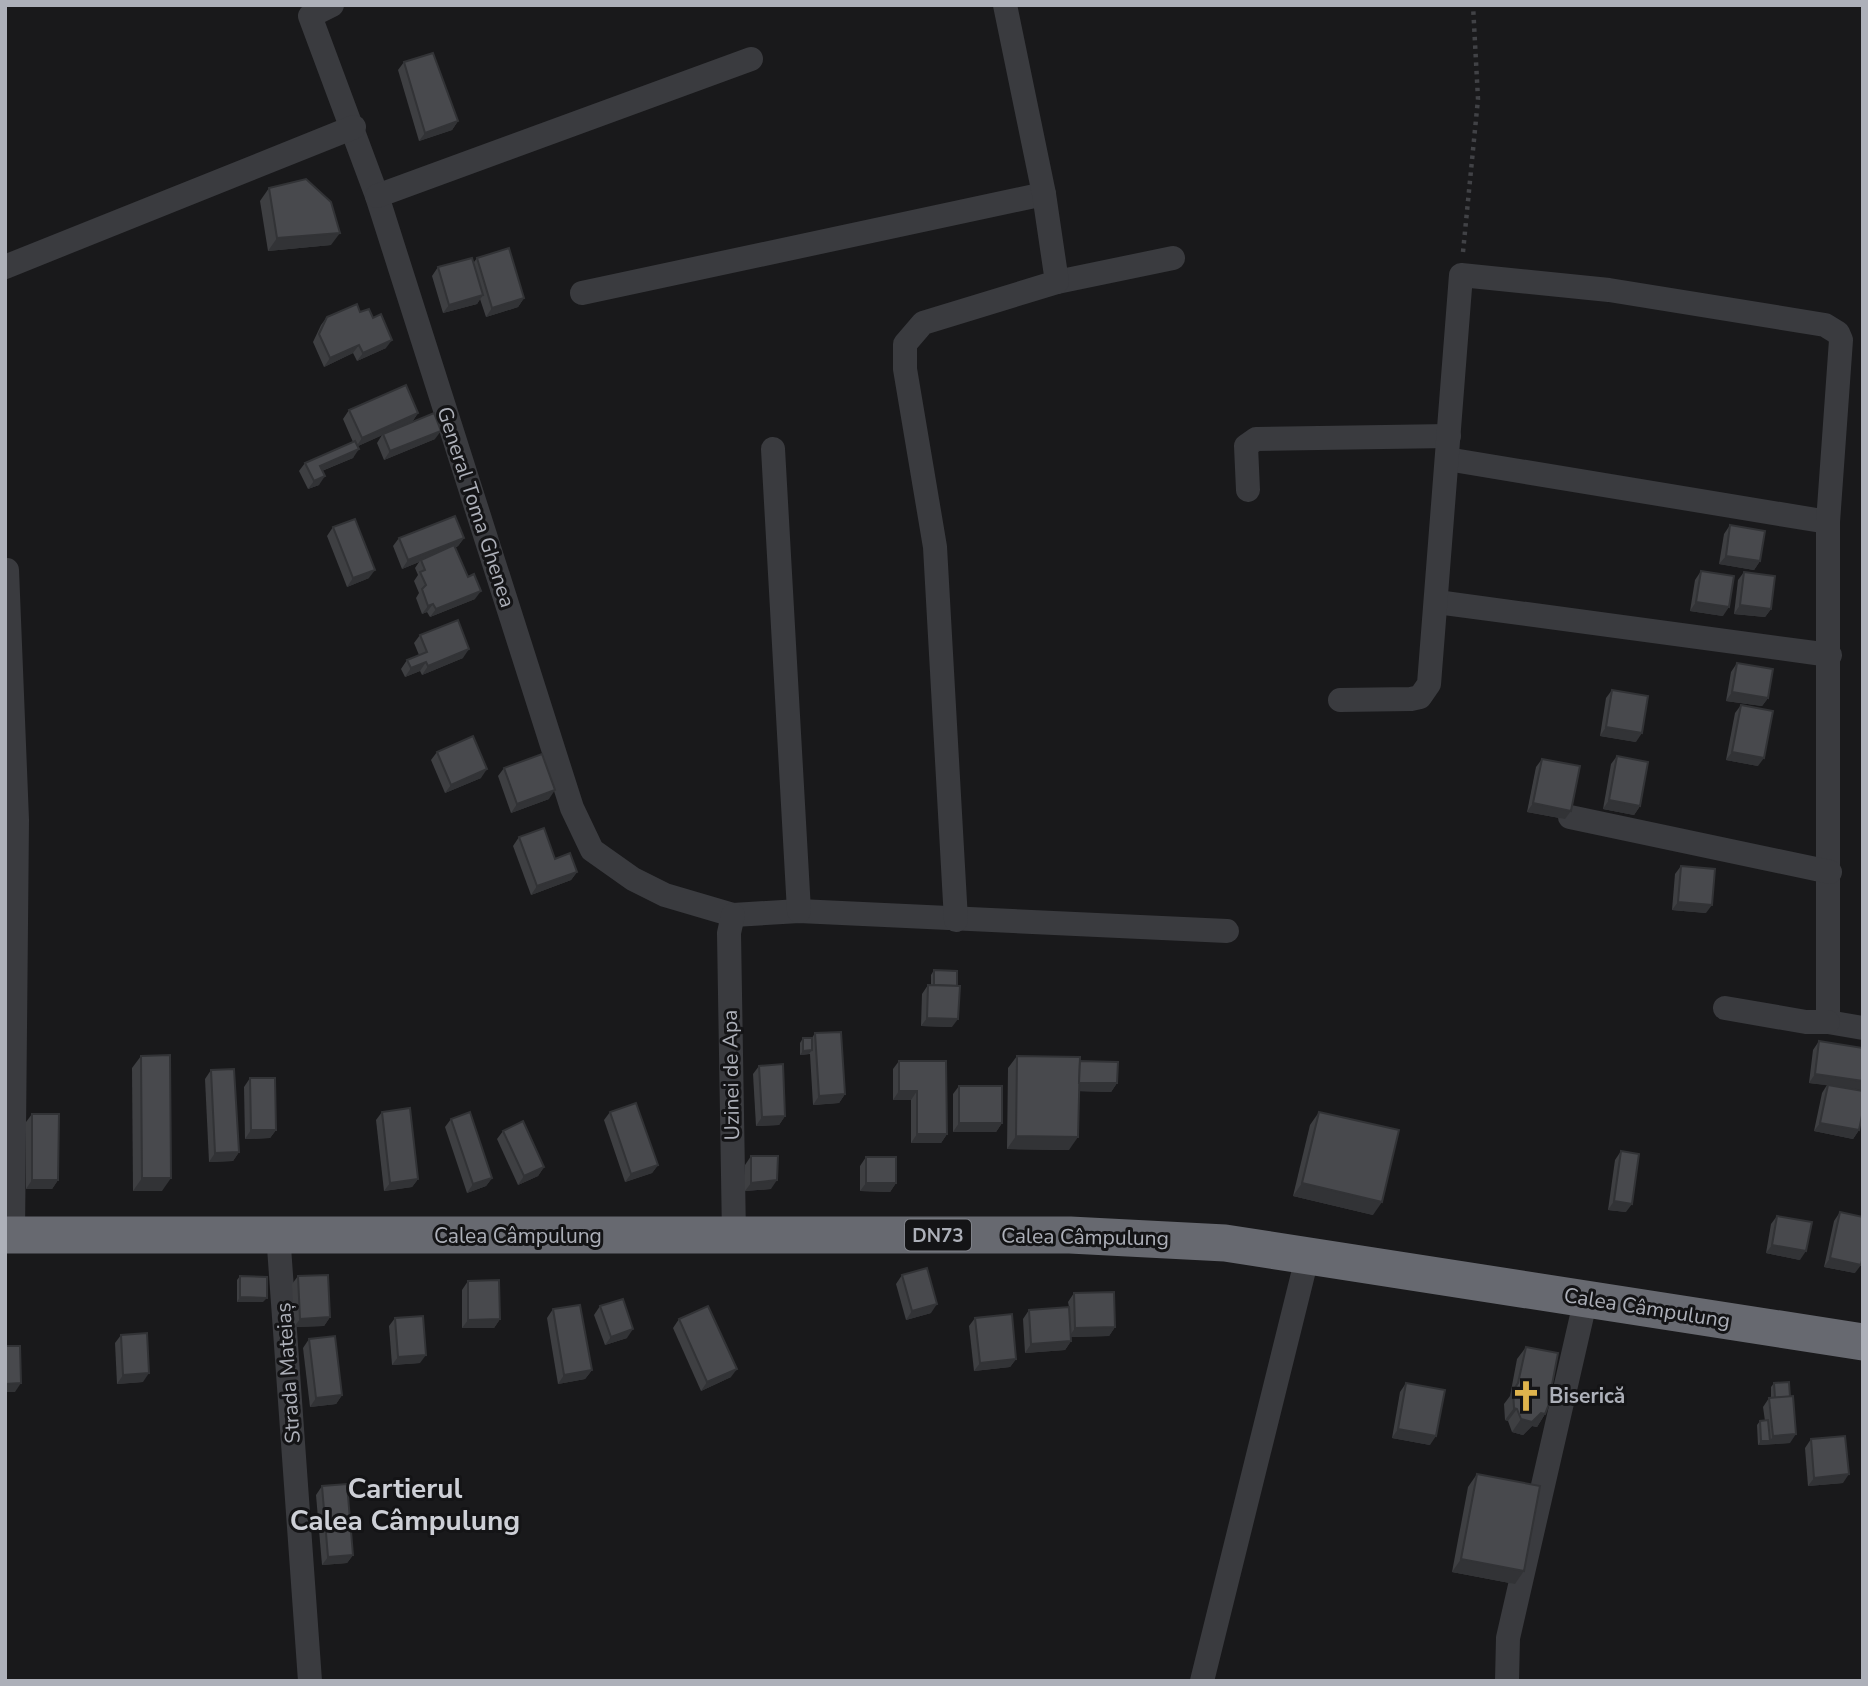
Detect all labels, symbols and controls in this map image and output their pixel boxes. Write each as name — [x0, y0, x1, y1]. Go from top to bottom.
street label: General Toma Ghenea — [430, 403, 522, 611]
street label: Uzinei de Apa — [716, 1009, 746, 1141]
road number: DN73 — [905, 1219, 971, 1250]
street label: Calea Câmpulung — [434, 1222, 602, 1250]
street label: Calea Câmpulung — [1001, 1222, 1169, 1252]
street label: Calea Câmpulung — [1562, 1281, 1732, 1335]
street label: Strada Mateiaș — [269, 1302, 307, 1444]
church icon: Biserică — [1509, 1379, 1543, 1413]
place label: Biserică — [1549, 1382, 1625, 1410]
district label: Cartierul Calea Câmpulung — [290, 1470, 520, 1540]

